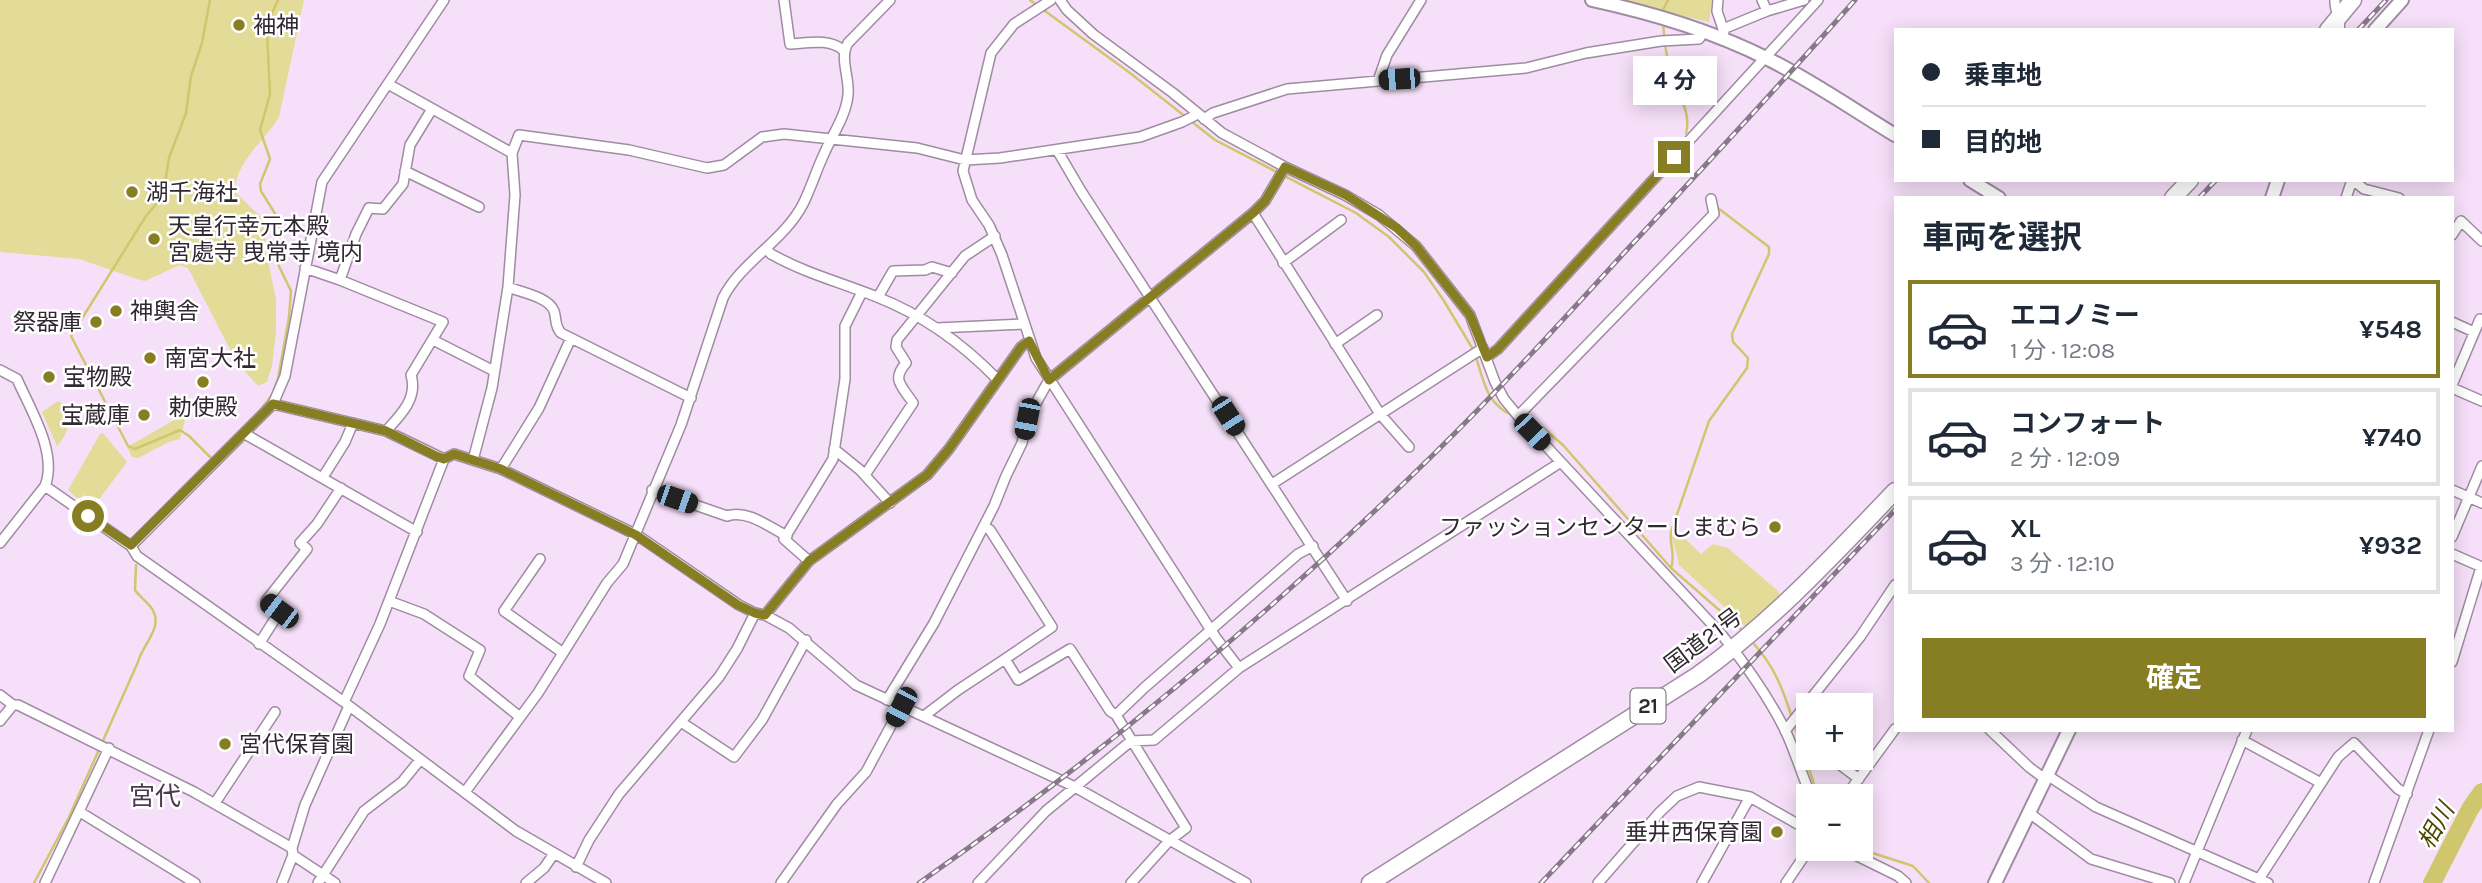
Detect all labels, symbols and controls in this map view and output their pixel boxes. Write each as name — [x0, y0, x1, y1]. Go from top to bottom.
place label: 袖神 — [253, 12, 299, 39]
marker: 袖神 — [231, 17, 247, 33]
callout: 4 分 — [1632, 55, 1716, 104]
text: 乗車地 — [1964, 60, 2042, 91]
car — [1378, 67, 1421, 91]
text: 4 分 — [1654, 67, 1696, 94]
text: 目的地 — [1964, 127, 2042, 158]
route end — [1658, 141, 1690, 173]
place label: 湖千海社 — [146, 179, 238, 206]
marker: 湖千海社 — [124, 184, 140, 200]
place label: 天皇行幸元本殿 宮處寺 曳常寺 境内 — [168, 213, 363, 266]
text: 車両を選択 — [1922, 219, 2082, 256]
marker: 天皇行幸元本殿 宮處寺 曳常寺 境内 — [146, 231, 162, 247]
place label: 神輿舎 — [130, 298, 199, 325]
icon: car — [1926, 298, 1989, 361]
text: エコノミー — [2010, 300, 2140, 331]
marker: 神輿舎 — [108, 303, 124, 319]
place label: 祭器庫 — [13, 309, 82, 336]
marker: 祭器庫 — [88, 314, 104, 330]
text: ¥548 — [2359, 314, 2422, 345]
text: 1 分 · 12:08 — [2010, 337, 2115, 364]
place label: 南宮大社 — [164, 345, 256, 372]
marker: 南宮大社 — [142, 350, 158, 366]
place label: 宝物殿 — [63, 364, 132, 391]
marker: 宝物殿 — [41, 369, 57, 385]
marker: 勅使殿 — [195, 374, 211, 390]
car — [1208, 393, 1249, 439]
place label: 勅使殿 — [169, 394, 238, 421]
car — [1013, 396, 1042, 442]
place label: 宝蔵庫 — [61, 402, 130, 429]
icon: car — [1926, 406, 1989, 469]
marker: 宝蔵庫 — [136, 407, 152, 423]
text: コンフォート — [2010, 408, 2165, 439]
car — [1510, 410, 1555, 454]
text: ¥740 — [2362, 422, 2422, 453]
text: 2 分 · 12:09 — [2010, 445, 2120, 472]
car — [654, 482, 701, 516]
route start — [72, 500, 104, 532]
text: XL — [2010, 513, 2041, 544]
place label: ファッションセンターしまむら — [1439, 514, 1761, 541]
icon: car — [1926, 514, 1989, 577]
marker: ファッションセンターしまむら — [1767, 519, 1783, 535]
text: ¥932 — [2359, 530, 2422, 561]
text: 3 分 · 12:10 — [2010, 550, 2115, 577]
car — [256, 590, 303, 632]
street label: 国道21号 — [1659, 603, 1747, 678]
button: 確定 — [1922, 638, 2426, 718]
car — [882, 684, 921, 730]
road number: 21 — [1630, 688, 1666, 724]
map controls — [1796, 693, 1873, 861]
button: + — [1796, 693, 1873, 770]
place label: 宮代保育園 — [239, 731, 354, 758]
marker: 宮代保育園 — [217, 736, 233, 752]
district label: 宮代 — [129, 781, 181, 812]
button: − — [1796, 784, 1873, 861]
water label: 相川 — [2412, 796, 2461, 854]
place label: 垂井西保育園 — [1625, 819, 1763, 846]
marker: 垂井西保育園 — [1769, 824, 1785, 840]

